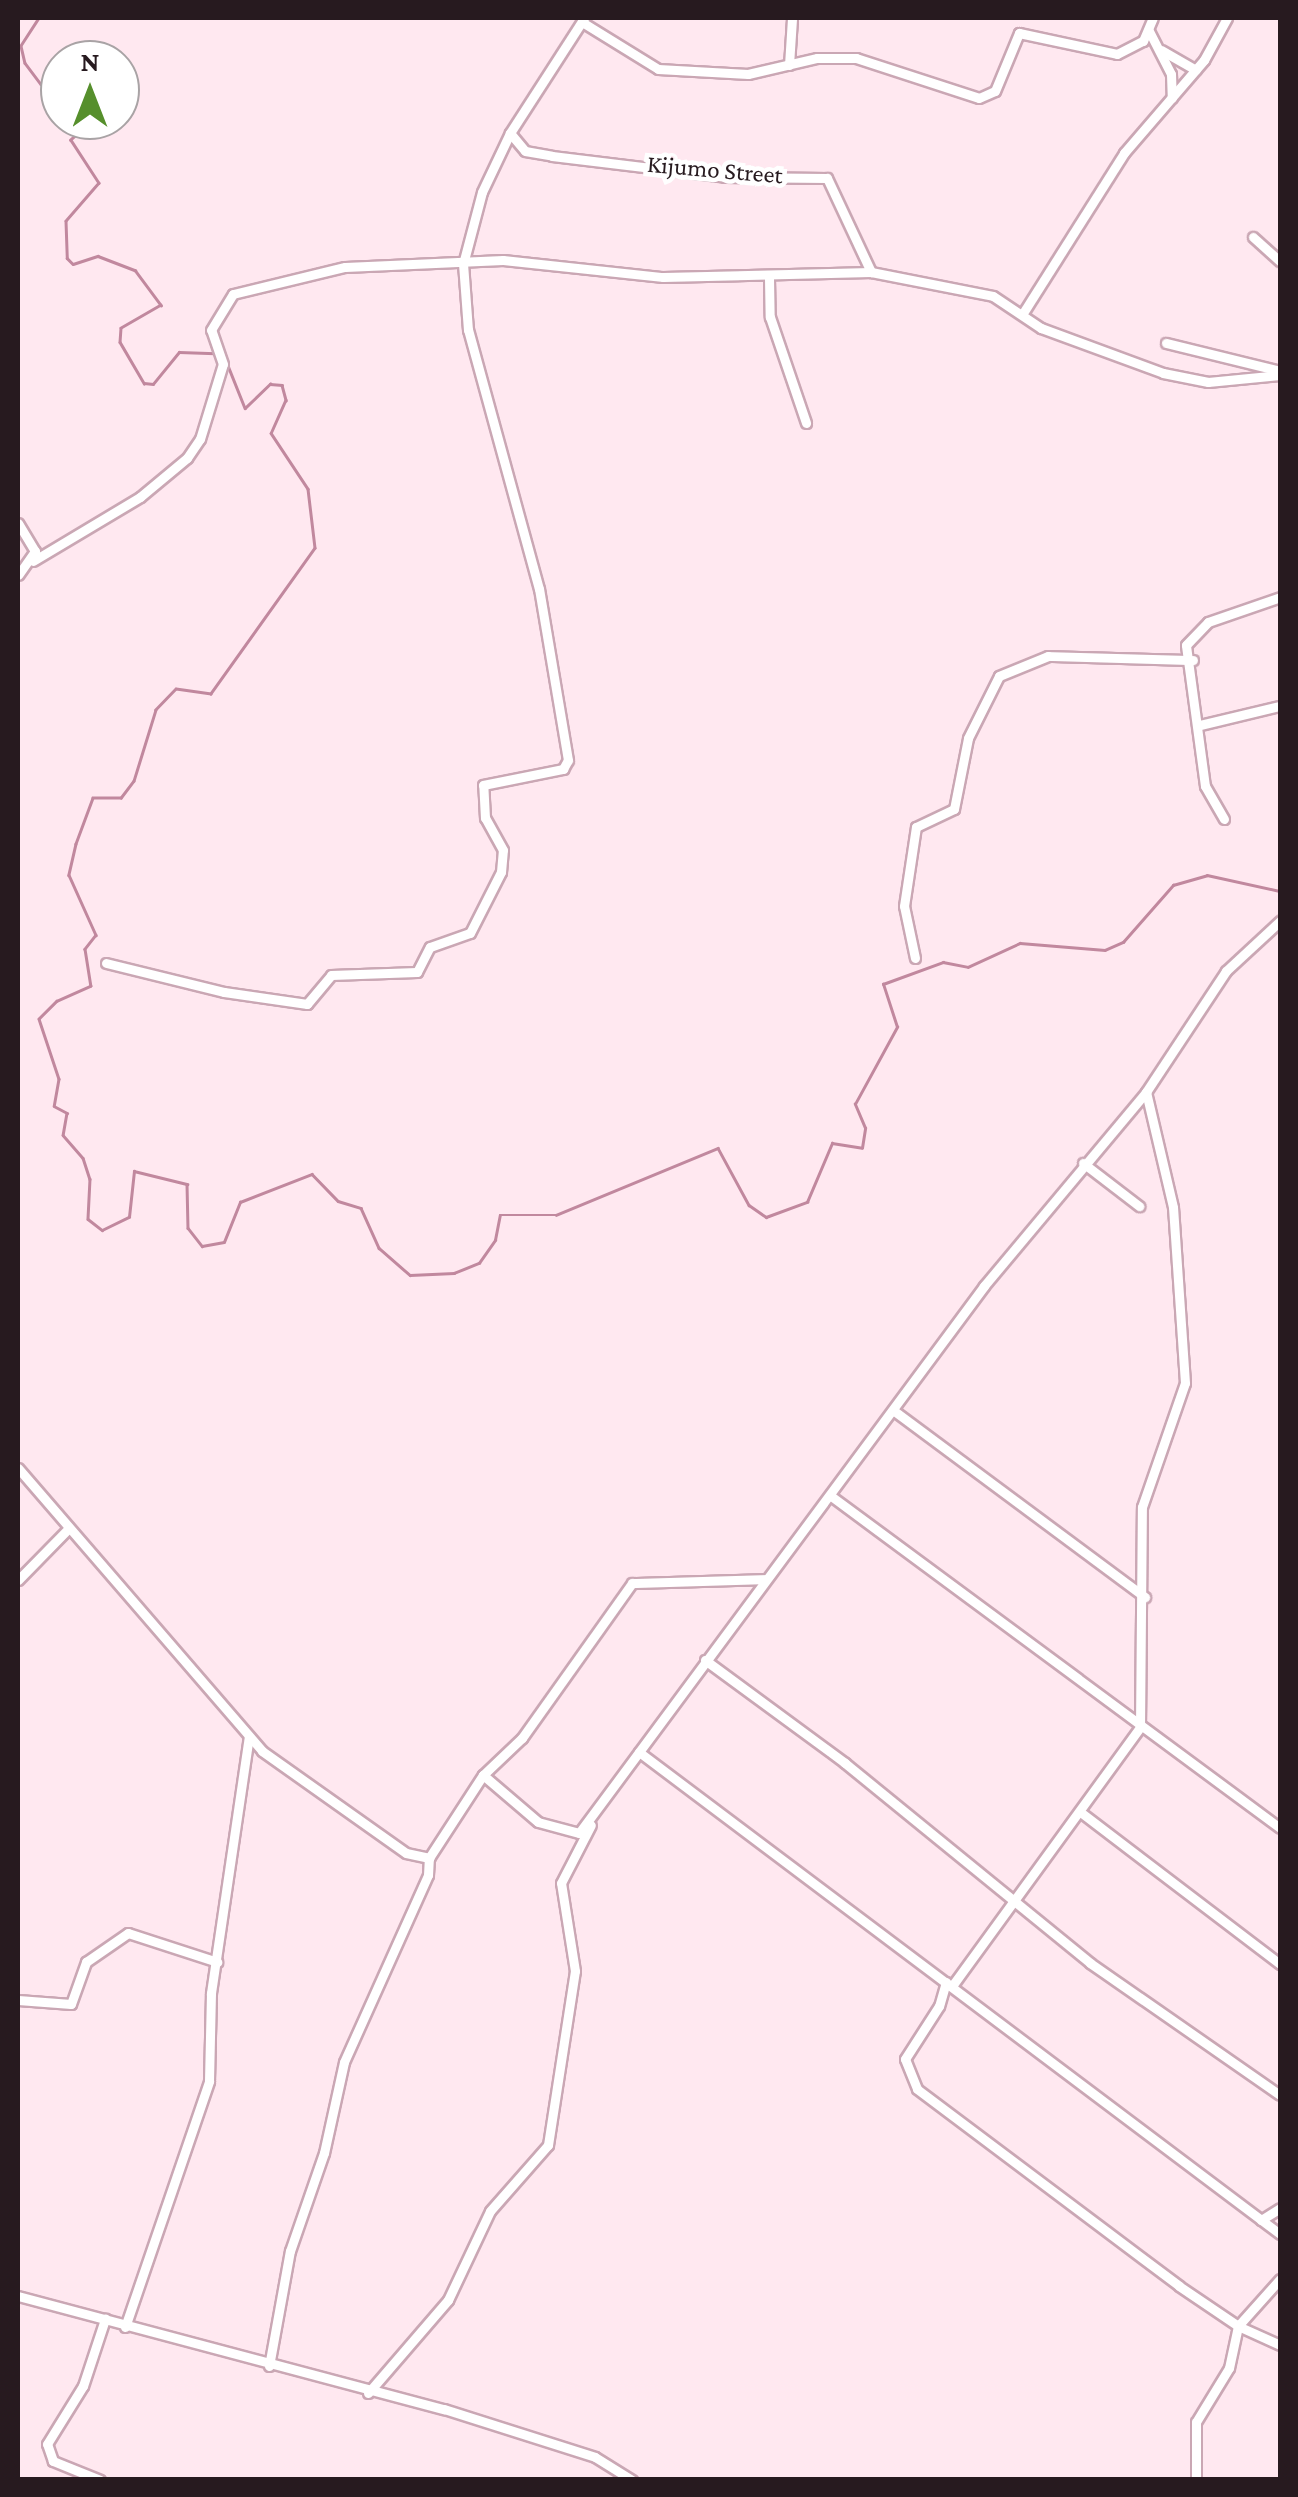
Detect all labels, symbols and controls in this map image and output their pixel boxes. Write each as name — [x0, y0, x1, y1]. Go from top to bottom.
north arrow — [40, 40, 140, 140]
text: N — [80, 46, 100, 77]
street label: Kijumo Street — [646, 149, 784, 191]

